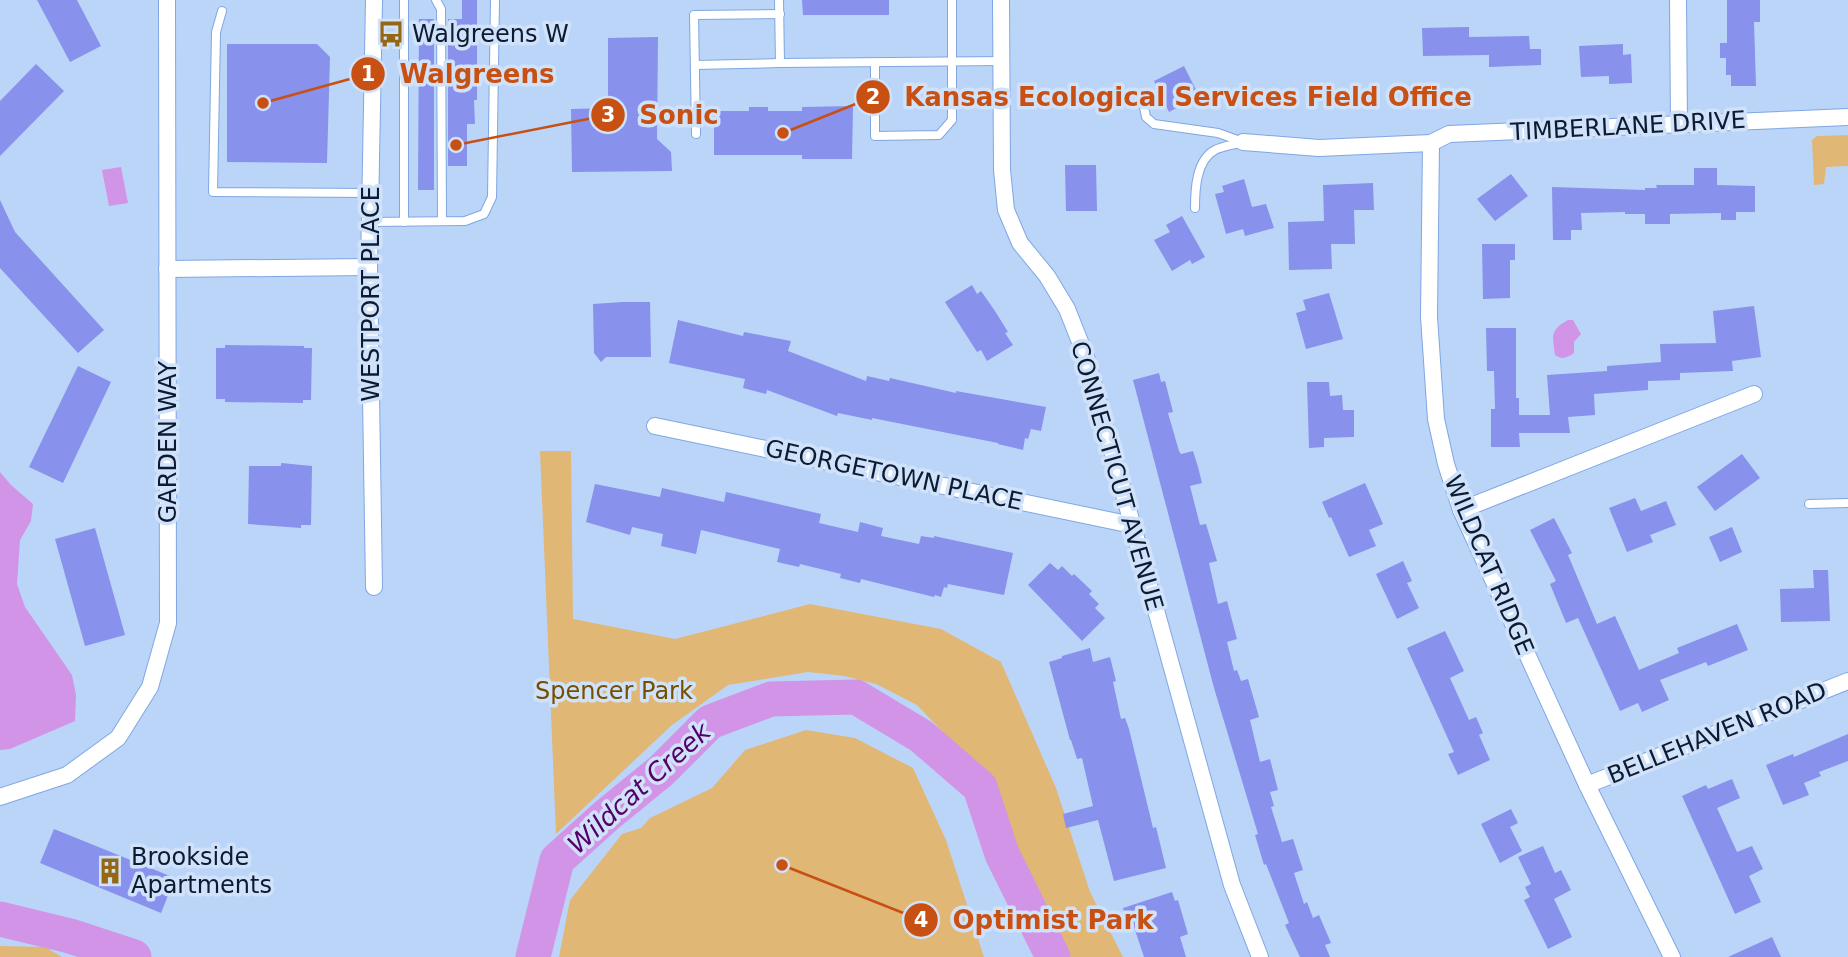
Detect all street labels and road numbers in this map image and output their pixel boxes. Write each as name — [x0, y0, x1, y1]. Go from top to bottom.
street label: TIMBERLANE DRIVE — [1509, 106, 1746, 146]
street label: WESTPORT PLACE — [357, 186, 385, 402]
street label: CONNECTICUT AVENUE — [1065, 338, 1169, 614]
street label: GARDEN WAY — [154, 360, 182, 523]
street label: GEORGETOWN PLACE — [763, 434, 1025, 516]
street label: WILDCAT RIDGE — [1439, 471, 1539, 659]
street label: BELLEHAVEN ROAD — [1603, 676, 1831, 790]

